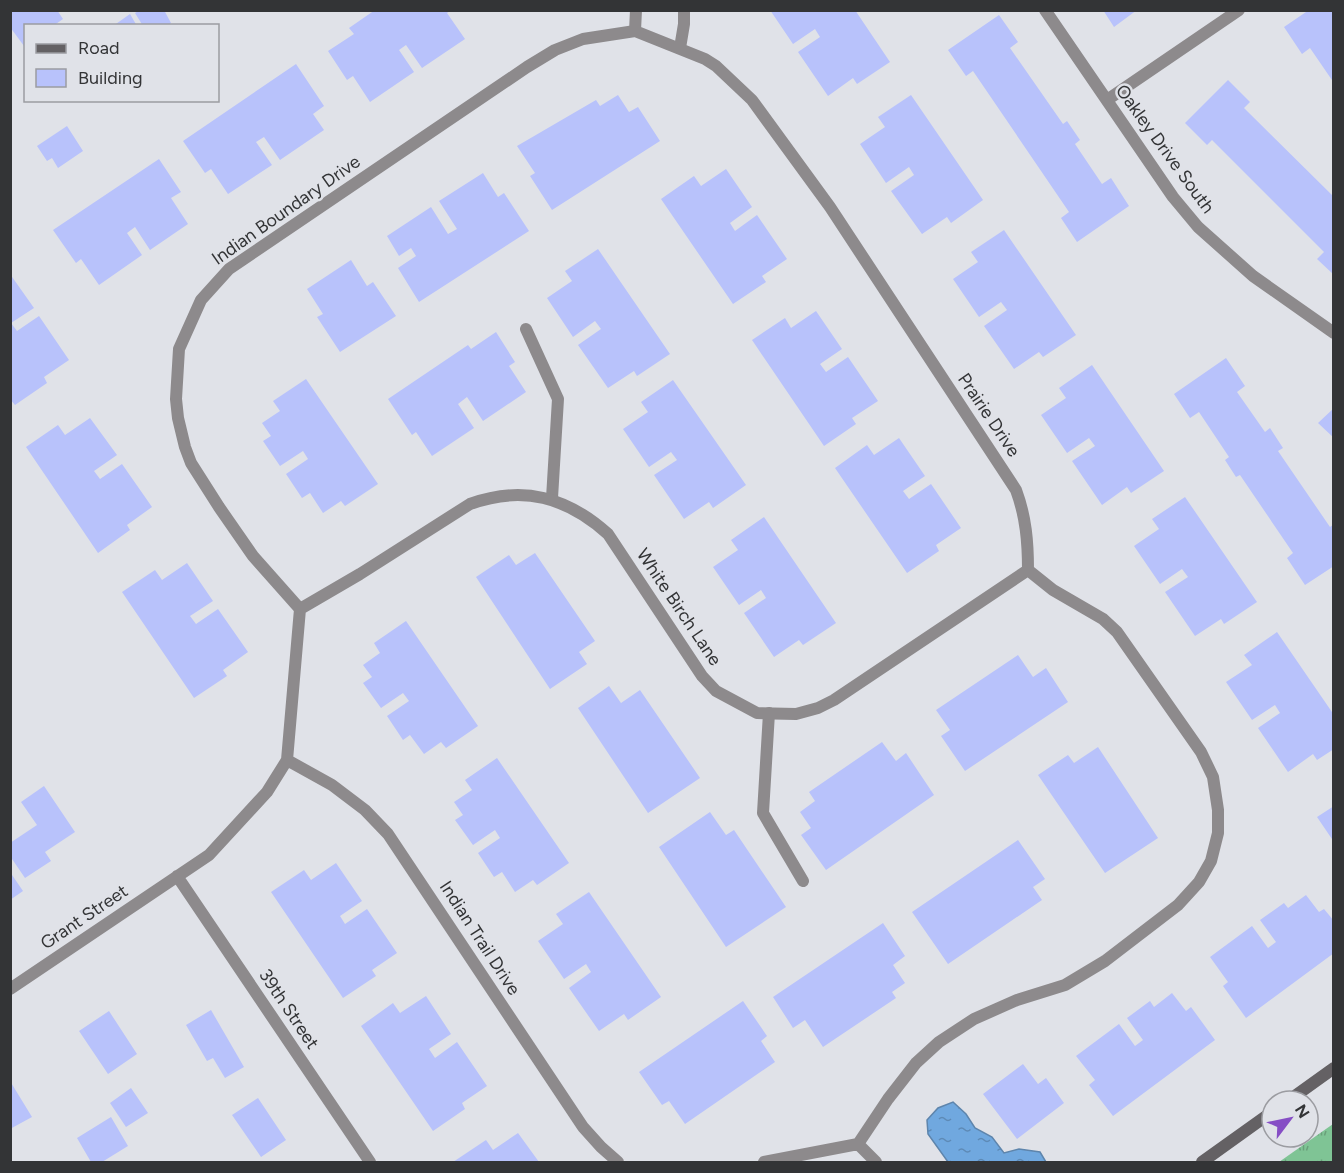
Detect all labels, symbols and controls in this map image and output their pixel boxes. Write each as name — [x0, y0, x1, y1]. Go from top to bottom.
legend — [24, 24, 219, 102]
text: Road — [78, 37, 119, 59]
text: Building — [78, 67, 143, 89]
street label: Oakley Drive South — [1111, 80, 1219, 218]
street label: Indian Boundary Drive — [208, 150, 365, 270]
street label: Prairie Drive — [953, 369, 1025, 461]
street label: White Birch Lane — [632, 544, 726, 670]
street label: Indian Trail Drive — [435, 877, 525, 999]
street label: Grant Street — [36, 880, 132, 954]
street label: 39th Street — [254, 965, 324, 1053]
north arrow — [1260, 1089, 1320, 1149]
text: N — [1291, 1101, 1314, 1122]

